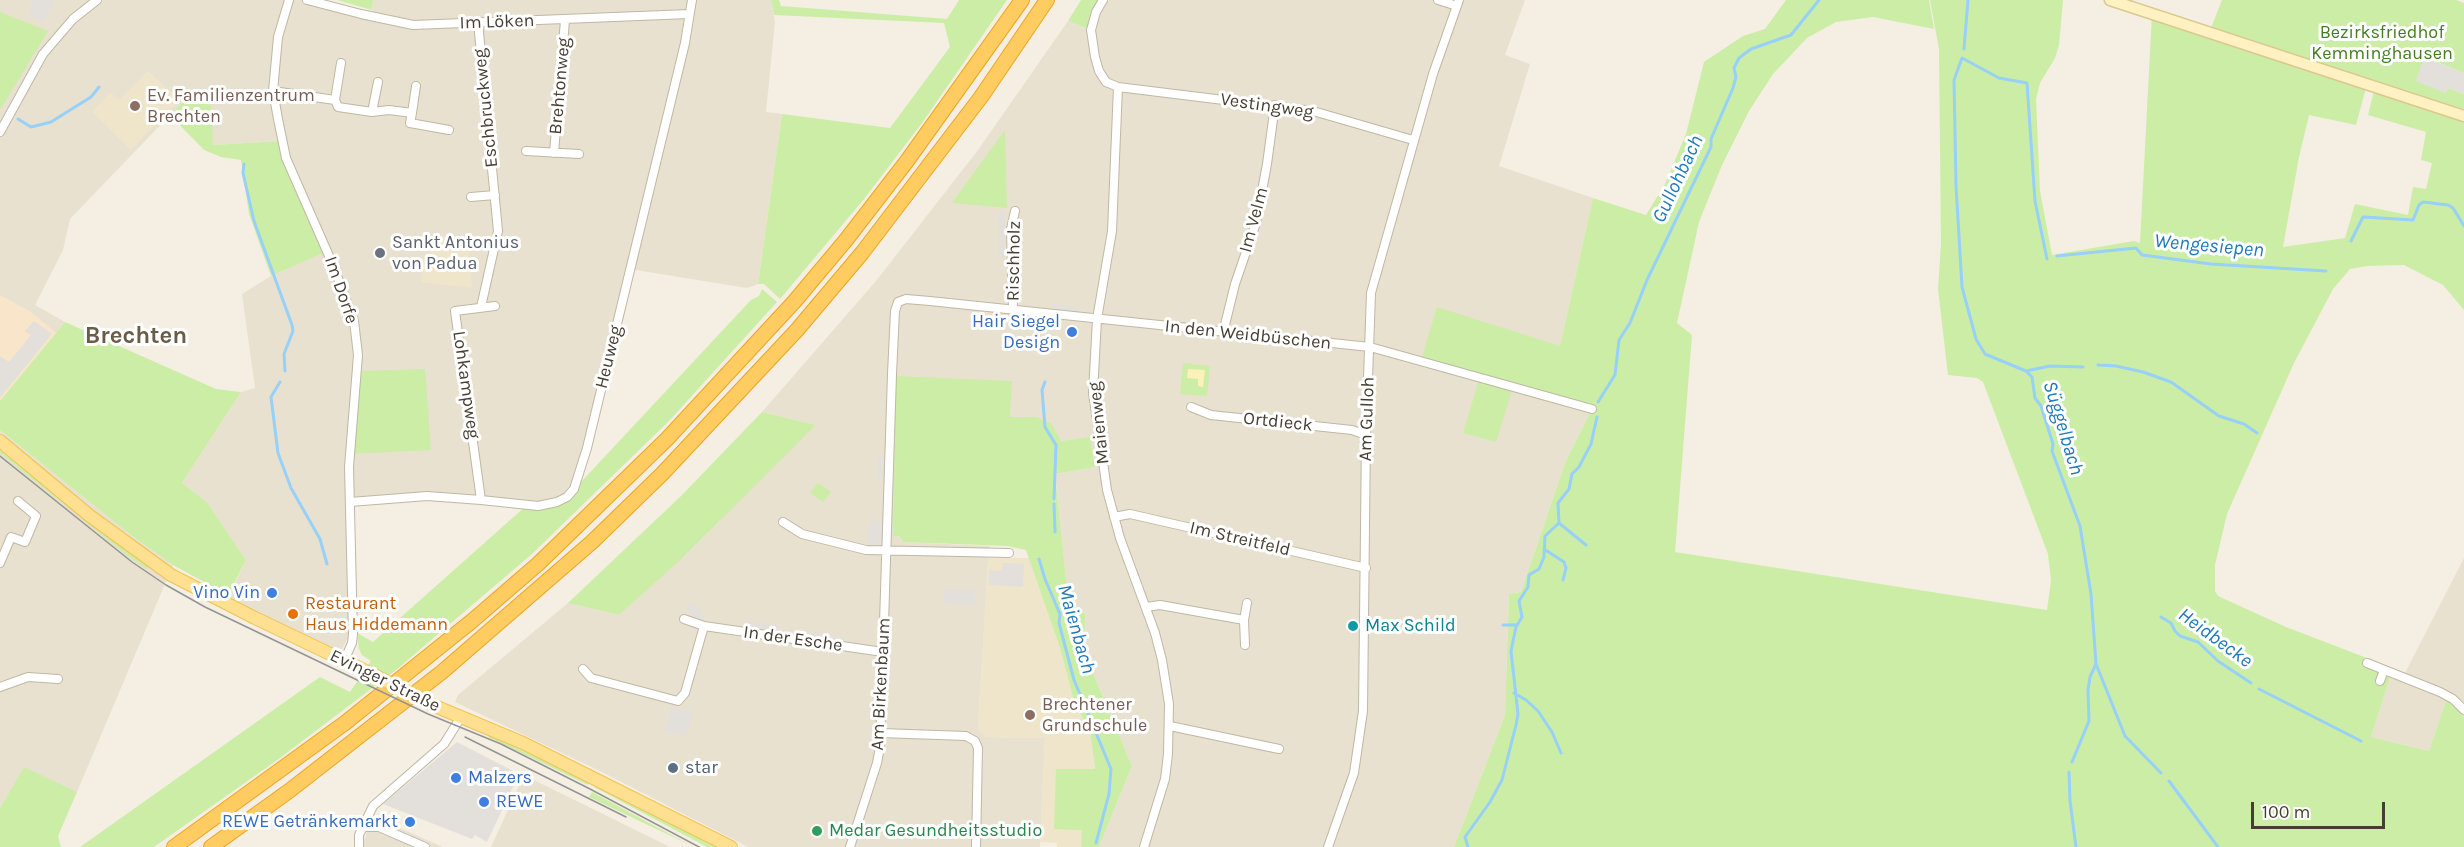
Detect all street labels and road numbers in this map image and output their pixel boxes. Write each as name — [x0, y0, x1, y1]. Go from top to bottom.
street label: Im Löken — [459, 10, 535, 34]
street label: Brehtonweg — [545, 36, 575, 136]
street label: Eschbruckweg — [469, 47, 503, 169]
street label: Vestingweg — [1219, 89, 1315, 123]
street label: Im Velm — [1235, 185, 1273, 255]
street label: Rischholz — [1003, 221, 1025, 301]
street label: Im Dorfe — [319, 253, 363, 327]
street label: In den Weidbüschen — [1164, 316, 1332, 354]
street label: Heuweg — [591, 323, 627, 391]
street label: Lohkampweg — [448, 330, 484, 440]
street label: Am Gulloh — [1355, 376, 1379, 462]
street label: Maienweg — [1084, 381, 1114, 465]
street label: Ortdieck — [1242, 408, 1314, 436]
street label: Im Streitfeld — [1187, 517, 1293, 561]
street label: Am Birkenbaum — [867, 617, 895, 751]
street label: In der Esche — [742, 621, 844, 657]
street label: Evinger Straße — [326, 645, 444, 717]

